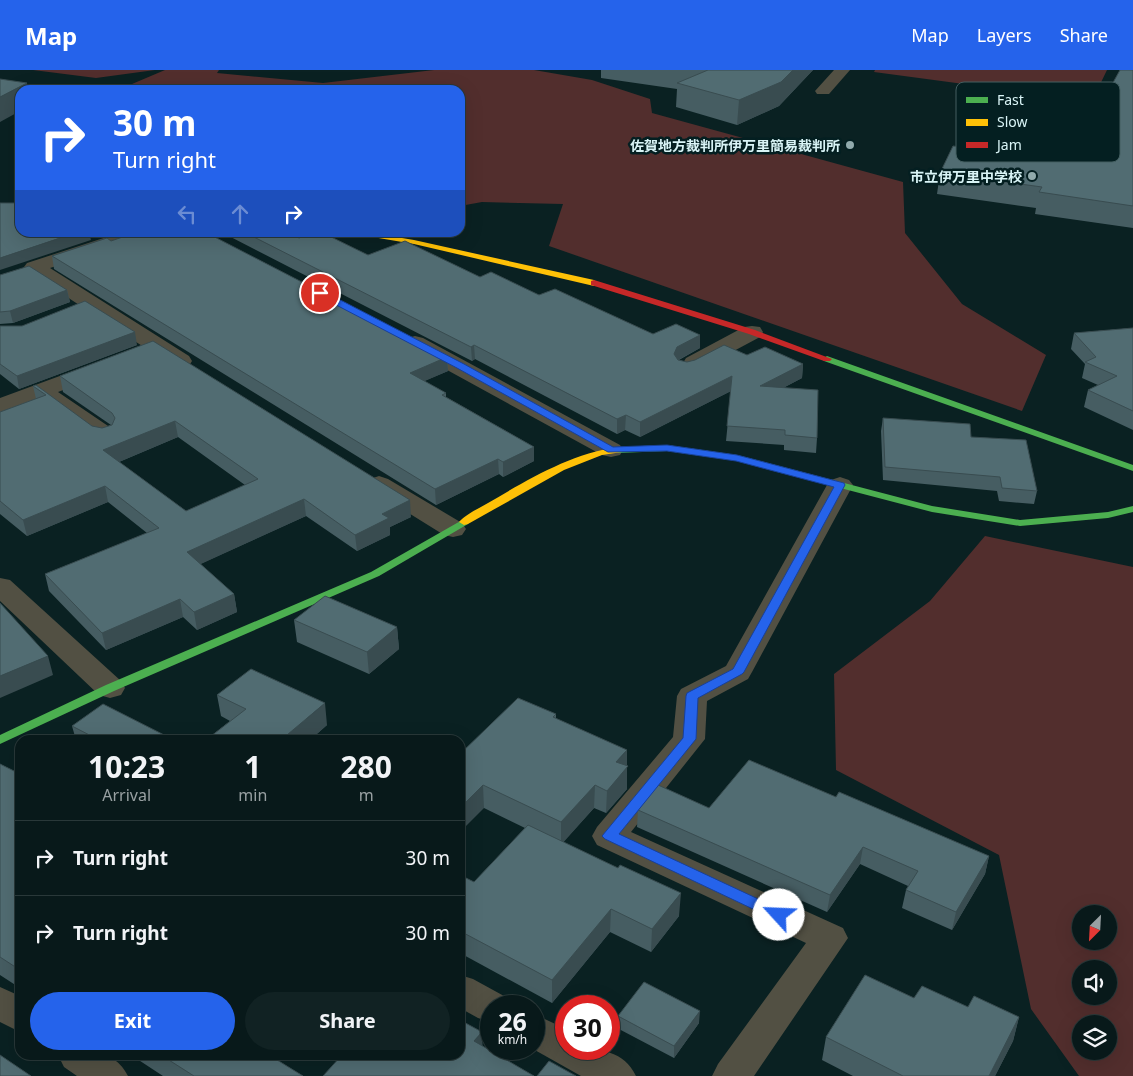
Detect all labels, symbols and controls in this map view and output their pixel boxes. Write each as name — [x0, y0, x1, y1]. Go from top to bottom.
text: Map — [25, 19, 77, 52]
text: Map — [911, 23, 949, 47]
text: Layers — [977, 23, 1032, 47]
text: Share — [1060, 23, 1108, 47]
legend — [956, 82, 1120, 162]
text: Fast — [997, 90, 1024, 109]
text: 30 m — [113, 99, 196, 146]
icon: right — [30, 105, 95, 170]
text: Slow — [997, 112, 1028, 131]
text: Jam — [995, 135, 1022, 154]
place label: 佐賀地方裁判所伊万里簡易裁判所 — [630, 136, 840, 155]
marker: 佐賀地方裁判所伊万里簡易裁判所 — [844, 139, 856, 151]
text: Turn right — [113, 144, 216, 174]
place label: 市立伊万里中学校 — [910, 167, 1022, 186]
marker: 市立伊万里中学校 — [1026, 170, 1038, 182]
icon: left — [173, 200, 201, 228]
icon: ahead — [226, 200, 254, 228]
icon: right — [279, 200, 307, 228]
pin — [299, 272, 341, 314]
icon: arrive — [306, 279, 334, 307]
text: 10:23 — [88, 746, 165, 787]
text: 1 — [244, 746, 261, 787]
text: 280 — [340, 746, 392, 787]
text: Arrival — [102, 784, 151, 806]
text: min — [238, 784, 267, 806]
text: m — [359, 784, 374, 806]
icon: right — [30, 844, 58, 872]
text: Turn right — [73, 845, 168, 871]
text: 30 m — [406, 845, 450, 871]
position arrow — [752, 888, 804, 940]
north arrow — [1072, 905, 1118, 950]
map controls — [1072, 905, 1117, 1060]
icon: right — [30, 919, 58, 947]
text: Turn right — [73, 920, 168, 946]
text: 30 m — [406, 920, 450, 946]
button: sound — [1072, 960, 1117, 1005]
button: Exit — [30, 992, 235, 1050]
button: Share — [245, 992, 450, 1050]
speed limit sign: 30 — [555, 995, 620, 1060]
text: 26 — [498, 1004, 527, 1038]
button: layers — [1072, 1015, 1117, 1060]
text: km/h — [498, 1031, 527, 1048]

